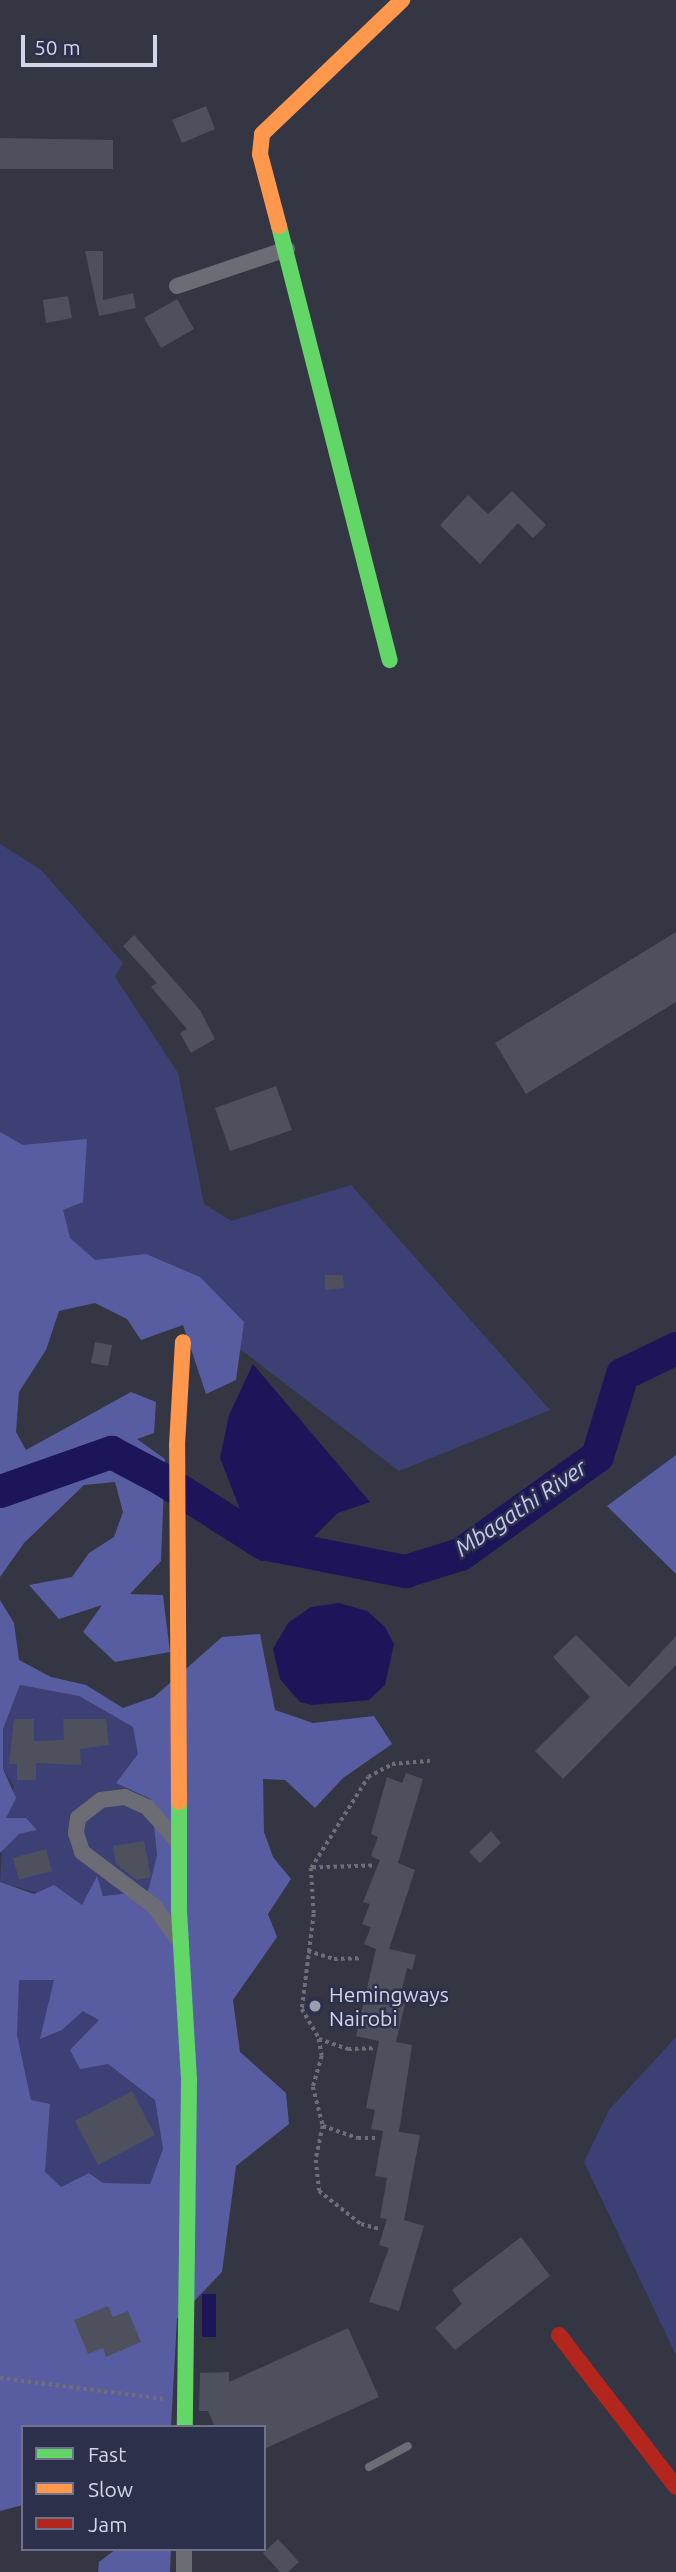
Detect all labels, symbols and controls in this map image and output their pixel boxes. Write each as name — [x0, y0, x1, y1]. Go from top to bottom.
scale bar — [24, 21, 161, 65]
text: 50 m — [34, 35, 81, 59]
water label: Mbagathi River — [450, 1454, 592, 1562]
place label: Hemingways Nairobi — [329, 1981, 449, 2031]
marker: Hemingways Nairobi — [307, 1998, 323, 2014]
legend — [21, 2425, 266, 2551]
text: Fast — [88, 2442, 126, 2466]
text: Slow — [88, 2477, 133, 2501]
text: Jam — [88, 2512, 127, 2536]

